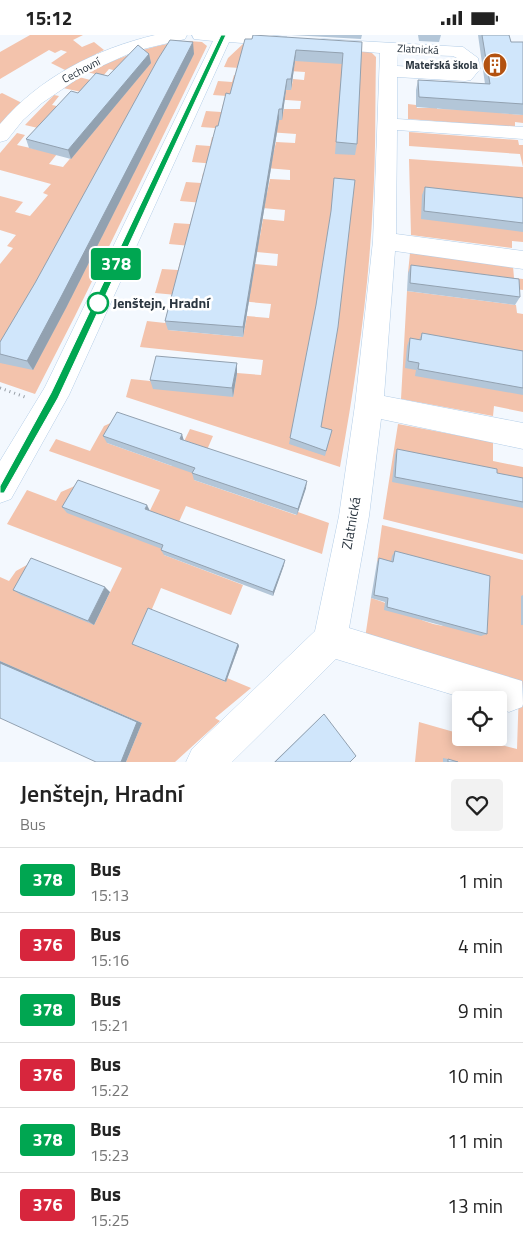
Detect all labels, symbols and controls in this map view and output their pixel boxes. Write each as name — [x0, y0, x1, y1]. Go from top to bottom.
text: 15:12 — [25, 3, 72, 32]
street label: Zlatnická — [397, 40, 440, 58]
street label: Cechovní — [59, 52, 104, 87]
building icon: Mateřská škola — [482, 52, 508, 78]
place label: Mateřská škola — [405, 57, 478, 73]
line badge: 378 — [87, 248, 145, 280]
text: 378 — [101, 250, 131, 277]
marker: Jenštejn, Hradní — [87, 292, 109, 314]
place label: Jenštejn, Hradní — [113, 292, 211, 313]
street label: Zlatnická — [336, 495, 365, 551]
map controls — [452, 691, 507, 746]
button: locate — [452, 691, 507, 746]
text: Jenštejn, Hradní — [20, 775, 183, 811]
button: heart — [451, 779, 503, 831]
text: Bus — [20, 812, 46, 836]
text: Bus — [90, 854, 121, 883]
text: 378 — [32, 866, 63, 893]
text: 1 min — [458, 866, 503, 895]
text: 15:13 — [90, 883, 129, 907]
text: Bus — [90, 919, 121, 948]
text: 376 — [32, 931, 63, 958]
text: 4 min — [458, 931, 503, 960]
text: 15:16 — [90, 948, 129, 972]
text: Bus — [90, 984, 121, 1013]
text: 378 — [32, 996, 63, 1023]
text: 9 min — [458, 996, 503, 1025]
text: 15:21 — [90, 1013, 129, 1037]
text: Bus — [90, 1049, 121, 1078]
text: 376 — [32, 1061, 63, 1088]
text: 10 min — [447, 1061, 503, 1090]
text: 15:22 — [90, 1078, 129, 1102]
text: Bus — [90, 1114, 121, 1143]
text: 378 — [32, 1126, 63, 1153]
text: 11 min — [447, 1126, 503, 1155]
text: 15:23 — [90, 1143, 129, 1167]
text: Bus — [90, 1179, 121, 1208]
text: 376 — [32, 1191, 63, 1218]
text: 13 min — [447, 1191, 503, 1220]
text: 15:25 — [90, 1208, 129, 1232]

